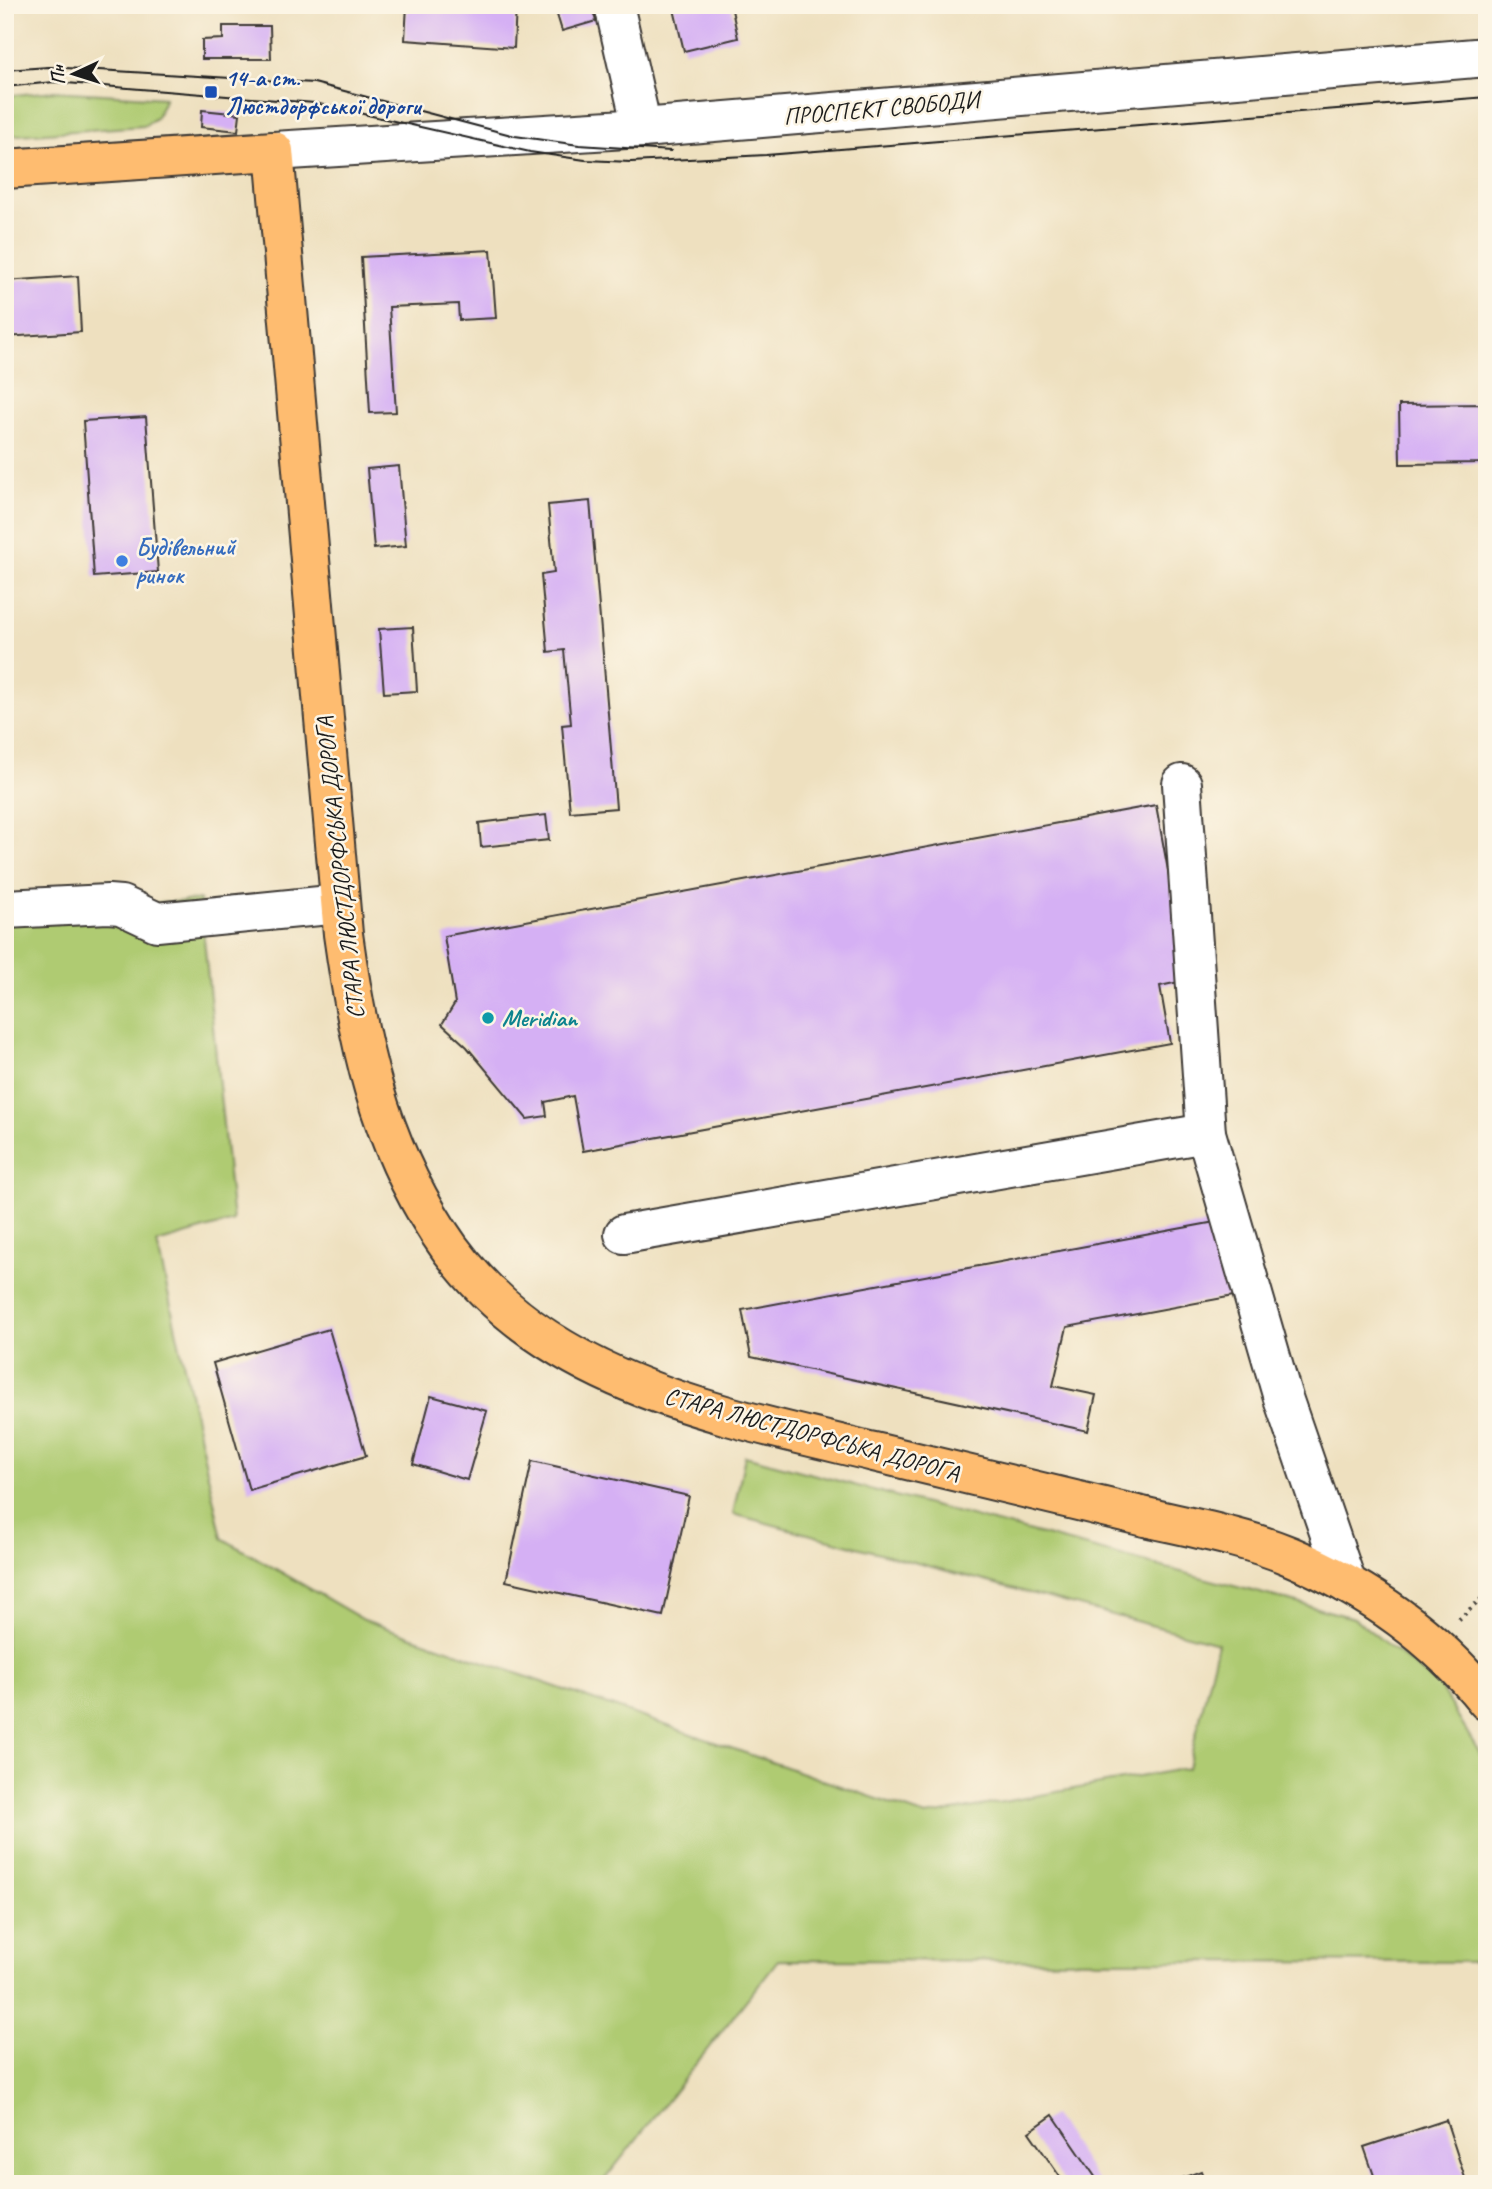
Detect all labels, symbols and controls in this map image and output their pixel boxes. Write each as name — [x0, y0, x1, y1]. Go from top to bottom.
north arrow — [38, 38, 108, 108]
text: Пн — [45, 63, 71, 86]
place label: 14-а ст. Люстдорфської дороги — [225, 63, 423, 121]
marker: 14-а ст. Люстдорфської дороги — [203, 84, 219, 100]
street label: ПРОСПЕКТ СВОБОДИ — [782, 84, 984, 131]
place label: Будівельний ринок — [136, 532, 237, 590]
marker: Будівельний ринок — [114, 553, 130, 569]
street label: СТАРА ЛЮСТДОРФСЬКА ДОРОГА — [309, 715, 371, 1021]
place label: Meridian — [502, 1003, 579, 1033]
marker: Meridian — [480, 1010, 496, 1026]
street label: СТАРА ЛЮСТДОРФСЬКА ДОРОГА — [662, 1380, 963, 1488]

